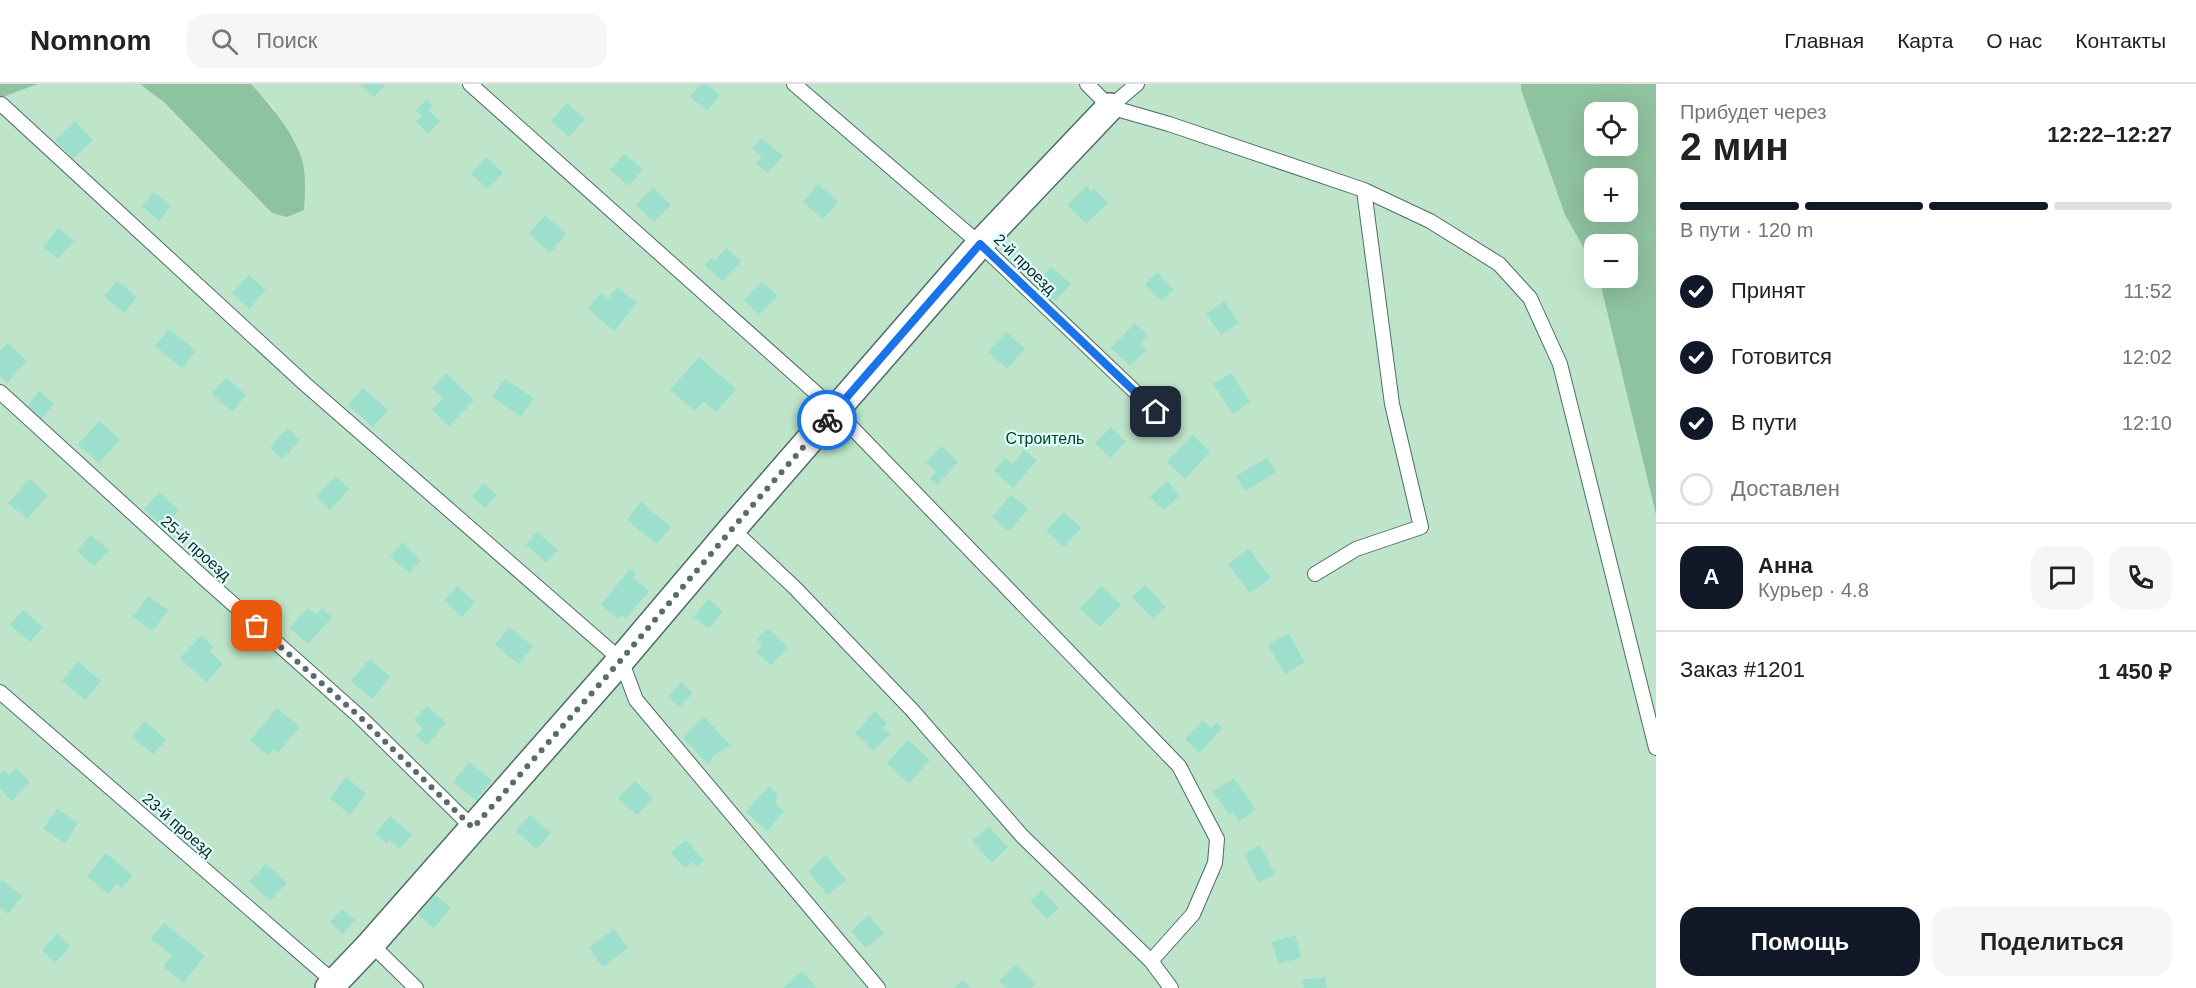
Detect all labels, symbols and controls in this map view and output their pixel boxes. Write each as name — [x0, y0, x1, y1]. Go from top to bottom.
search box — [187, 14, 607, 68]
text: Nomnom — [30, 25, 151, 56]
icon: search — [208, 25, 241, 58]
text: Поиск — [256, 28, 317, 53]
text: Главная — [1784, 29, 1864, 52]
text: Карта — [1897, 29, 1953, 52]
text: О нас — [1986, 29, 2042, 52]
text: Контакты — [2075, 29, 2166, 52]
text: Прибудет через — [1680, 101, 1826, 123]
map controls — [1584, 102, 1638, 288]
button: locate — [1584, 102, 1638, 156]
text: 12:22–12:27 — [2047, 122, 2172, 147]
text: 2 мин — [1680, 125, 1789, 168]
button: + — [1584, 168, 1638, 222]
text: В пути · 120 m — [1680, 219, 1813, 241]
street label: 2-й проезд — [991, 230, 1060, 298]
button: − — [1584, 234, 1638, 288]
icon: check — [1680, 275, 1713, 308]
text: Принят — [1731, 278, 1805, 303]
text: 11:52 — [2123, 280, 2172, 302]
icon: check — [1680, 341, 1713, 374]
text: Готовится — [1731, 344, 1832, 369]
text: 12:02 — [2122, 346, 2172, 368]
pin — [1130, 386, 1181, 437]
courier — [797, 390, 857, 450]
icon: home — [1139, 395, 1172, 428]
icon: bike — [811, 404, 844, 437]
icon: check — [1680, 407, 1713, 440]
text: В пути — [1731, 410, 1797, 435]
text: 12:10 — [2122, 412, 2172, 434]
park label: Строитель — [1006, 430, 1084, 447]
text: Доставлен — [1731, 476, 1840, 501]
street label: 25-й проезд — [158, 512, 235, 584]
button: chat — [2031, 546, 2094, 609]
button: phone — [2109, 546, 2172, 609]
text: Анна — [1758, 553, 1813, 578]
text: А — [1704, 564, 1719, 589]
text: Курьер · 4.8 — [1758, 579, 1869, 601]
pin — [231, 600, 282, 651]
icon: bag — [240, 609, 273, 642]
text: Заказ #1201 — [1680, 657, 1805, 682]
text: 1 450 ₽ — [2098, 659, 2172, 684]
street label: 23-й проезд — [139, 790, 217, 861]
button: Помощь — [1680, 907, 1920, 976]
button: Поделиться — [1932, 907, 2172, 976]

